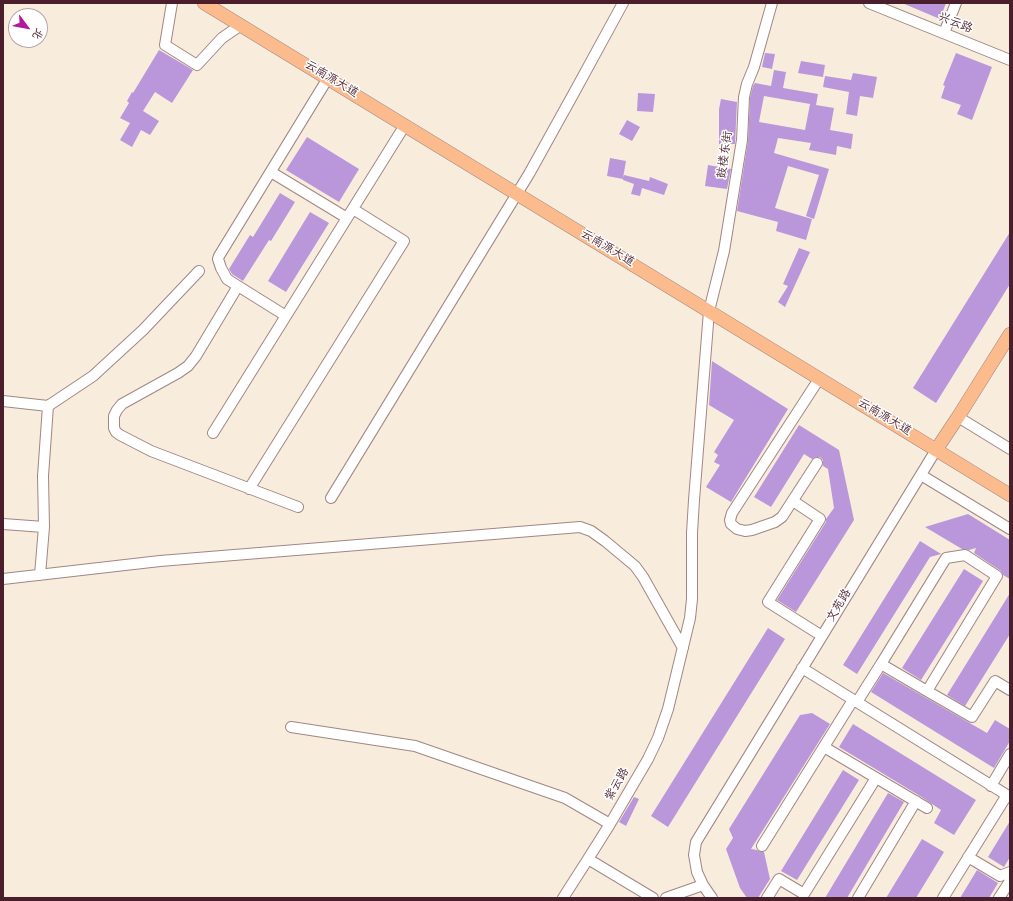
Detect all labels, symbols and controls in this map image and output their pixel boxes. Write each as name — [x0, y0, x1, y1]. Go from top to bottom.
north arrow — [8, 8, 48, 48]
street label: 兴云路 — [936, 11, 974, 37]
text: 北 — [27, 24, 48, 43]
street label: 云南源大道 — [302, 58, 360, 102]
street label: 鼓楼东街 — [716, 130, 736, 180]
street label: 云南源大道 — [578, 227, 636, 271]
street label: 云南源大道 — [855, 396, 913, 440]
street label: 文苑路 — [825, 587, 855, 625]
street label: 紫云路 — [603, 766, 633, 804]

